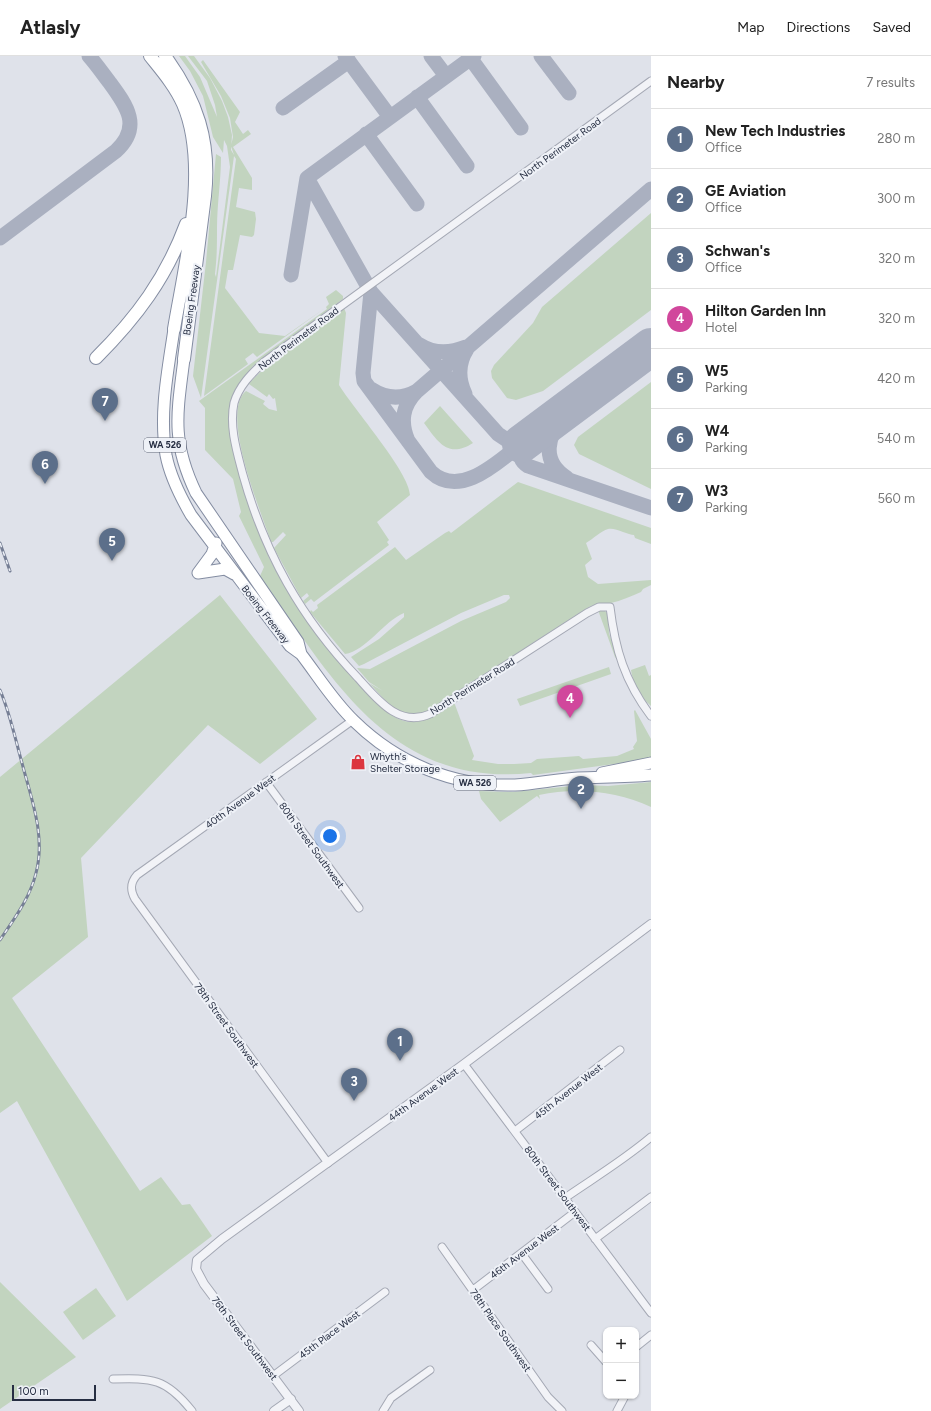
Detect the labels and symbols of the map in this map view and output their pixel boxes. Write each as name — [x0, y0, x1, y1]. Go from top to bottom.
street label: North Perimeter Road — [517, 114, 604, 182]
street label: Boeing Freeway — [180, 263, 203, 336]
street label: North Perimeter Road — [255, 304, 341, 373]
pin: 7 — [92, 388, 118, 421]
road number: WA 526 — [144, 438, 186, 452]
pin: 6 — [32, 451, 58, 484]
pin: 5 — [99, 528, 125, 561]
street label: Boeing Freeway — [239, 582, 293, 647]
street label: North Perimeter Road — [427, 655, 517, 718]
pin: 4 — [557, 685, 583, 718]
place label: Whyth's Shelter Storage — [370, 750, 440, 775]
shop icon: Whyth's Shelter Storage — [349, 753, 367, 771]
street label: 40th Avenue West — [203, 771, 278, 831]
road number: WA 526 — [454, 776, 496, 790]
pin: 2 — [568, 776, 594, 809]
street label: 80th Street Southwest — [276, 800, 347, 891]
your location — [320, 826, 340, 846]
street label: 78th Street Southwest — [191, 980, 262, 1071]
pin: 1 — [387, 1028, 413, 1061]
street label: 45th Avenue West — [532, 1061, 605, 1122]
street label: 44th Avenue West — [386, 1064, 461, 1124]
pin: 3 — [341, 1068, 367, 1101]
street label: 80th Street Southwest — [521, 1143, 594, 1234]
street label: 46th Avenue West — [487, 1221, 562, 1282]
street label: 78th Place Southwest — [467, 1286, 534, 1374]
street label: 76th Street Southwest — [209, 1294, 281, 1383]
street label: 45th Place West — [296, 1307, 363, 1362]
scale bar — [12, 1383, 96, 1402]

